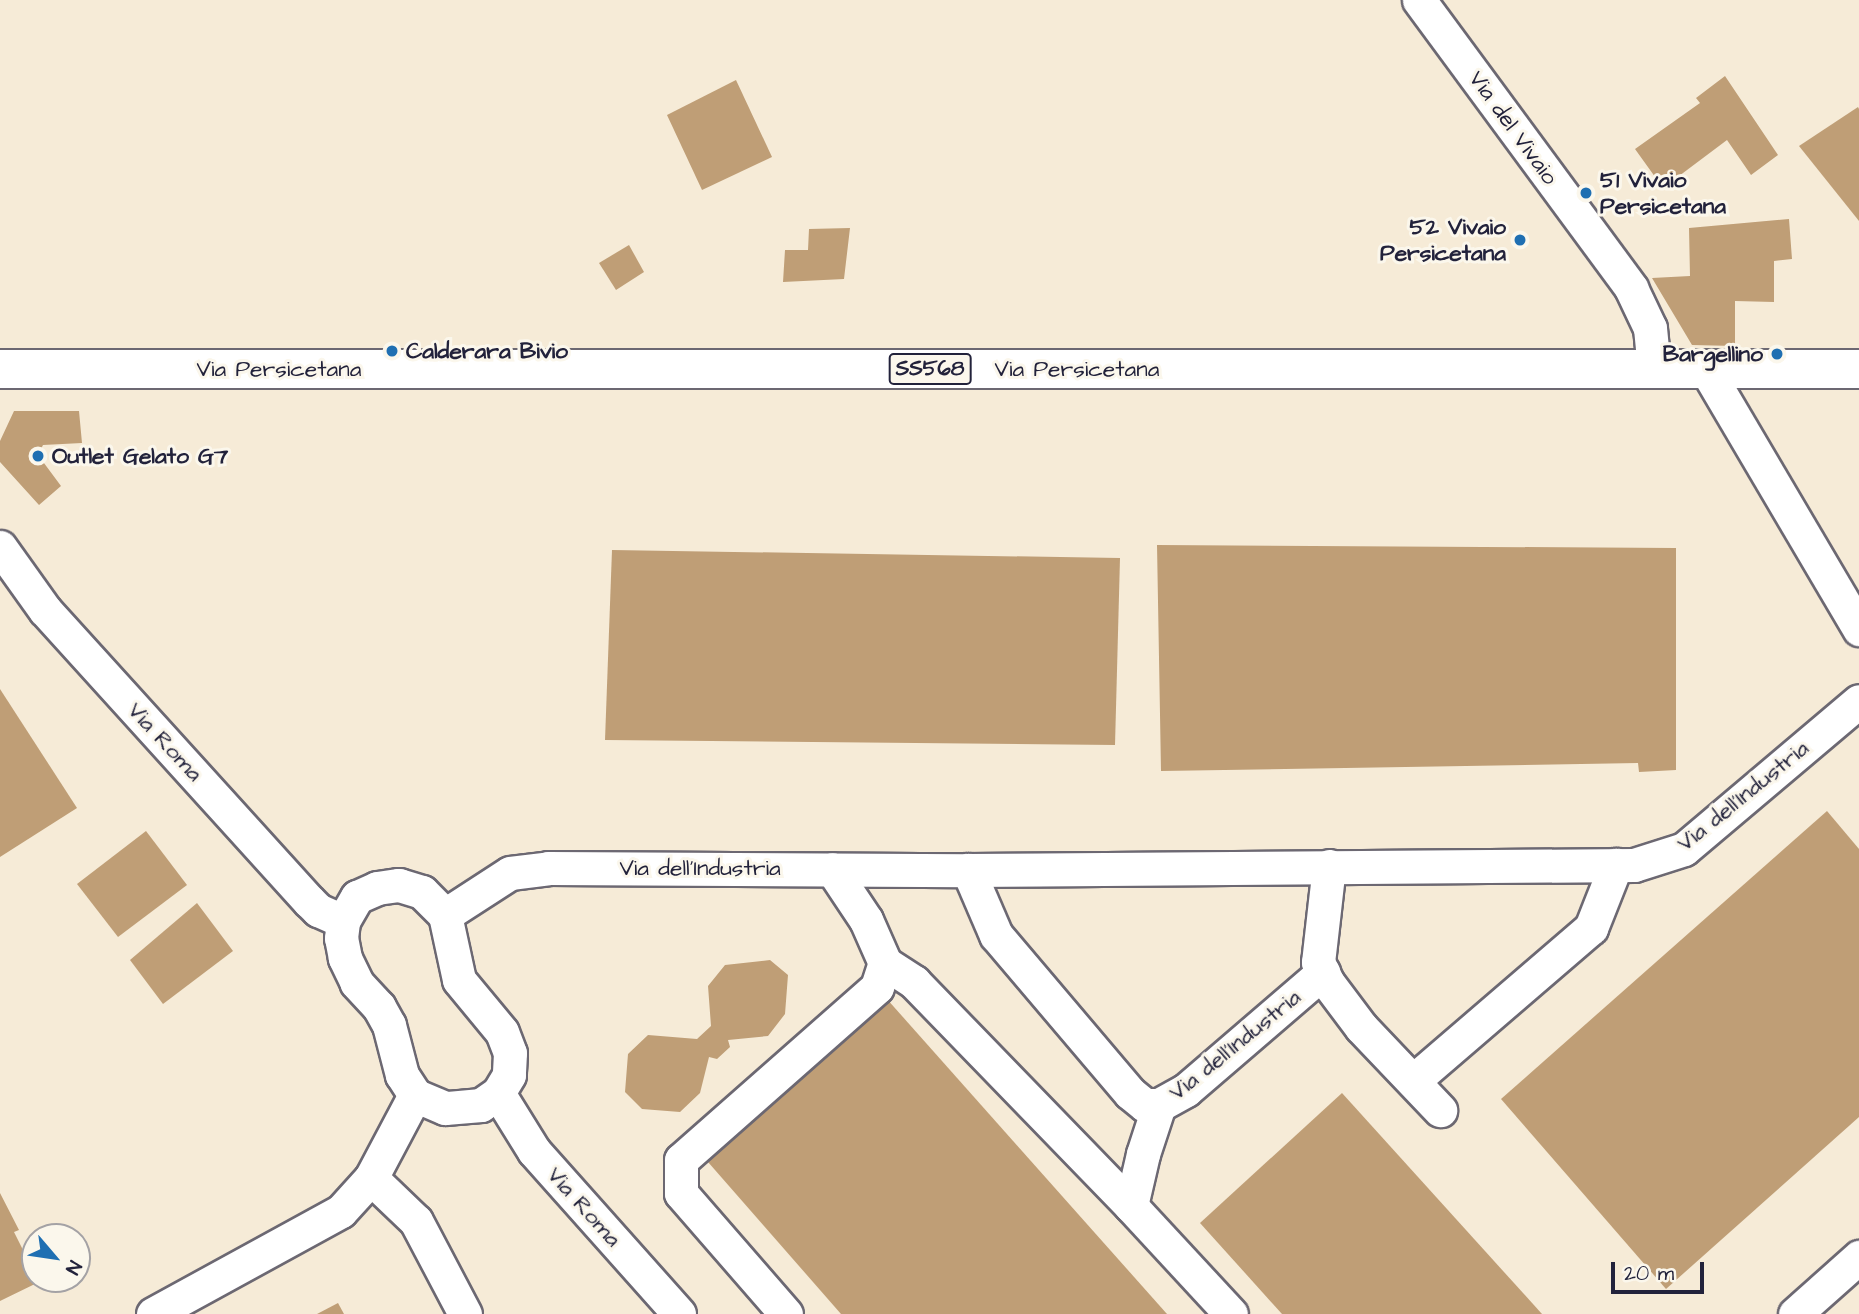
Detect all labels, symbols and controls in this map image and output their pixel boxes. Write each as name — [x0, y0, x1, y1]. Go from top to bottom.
street label: Via del Vivaio — [1463, 66, 1563, 190]
place label: 51 Vivaio Persicetana — [1600, 166, 1726, 220]
marker: 51 Vivaio Persicetana — [1578, 185, 1594, 201]
place label: 52 Vivaio Persicetana — [1380, 213, 1506, 267]
marker: 52 Vivaio Persicetana — [1512, 232, 1528, 248]
place label: Calderara Bivio — [406, 337, 568, 365]
place label: Bargellino — [1663, 340, 1763, 368]
marker: Calderara Bivio — [384, 343, 400, 359]
marker: Bargellino — [1769, 346, 1785, 362]
road number: SS568 — [888, 352, 972, 386]
street label: Via Persicetana — [197, 355, 361, 383]
street label: Via Persicetana — [995, 355, 1159, 383]
place label: Outlet Gelato G7 — [52, 442, 228, 470]
marker: Outlet Gelato G7 — [30, 448, 46, 464]
street label: Via Roma — [122, 697, 208, 787]
street label: Via dell'Industria — [1672, 735, 1814, 857]
street label: Via dell'Industria — [619, 854, 781, 882]
street label: Via dell'Industria — [1164, 984, 1306, 1106]
street label: Via Roma — [541, 1161, 627, 1253]
north arrow — [21, 1223, 91, 1293]
scale bar — [1614, 1248, 1707, 1292]
text: N — [58, 1256, 88, 1279]
text: 20 m — [1624, 1259, 1674, 1288]

